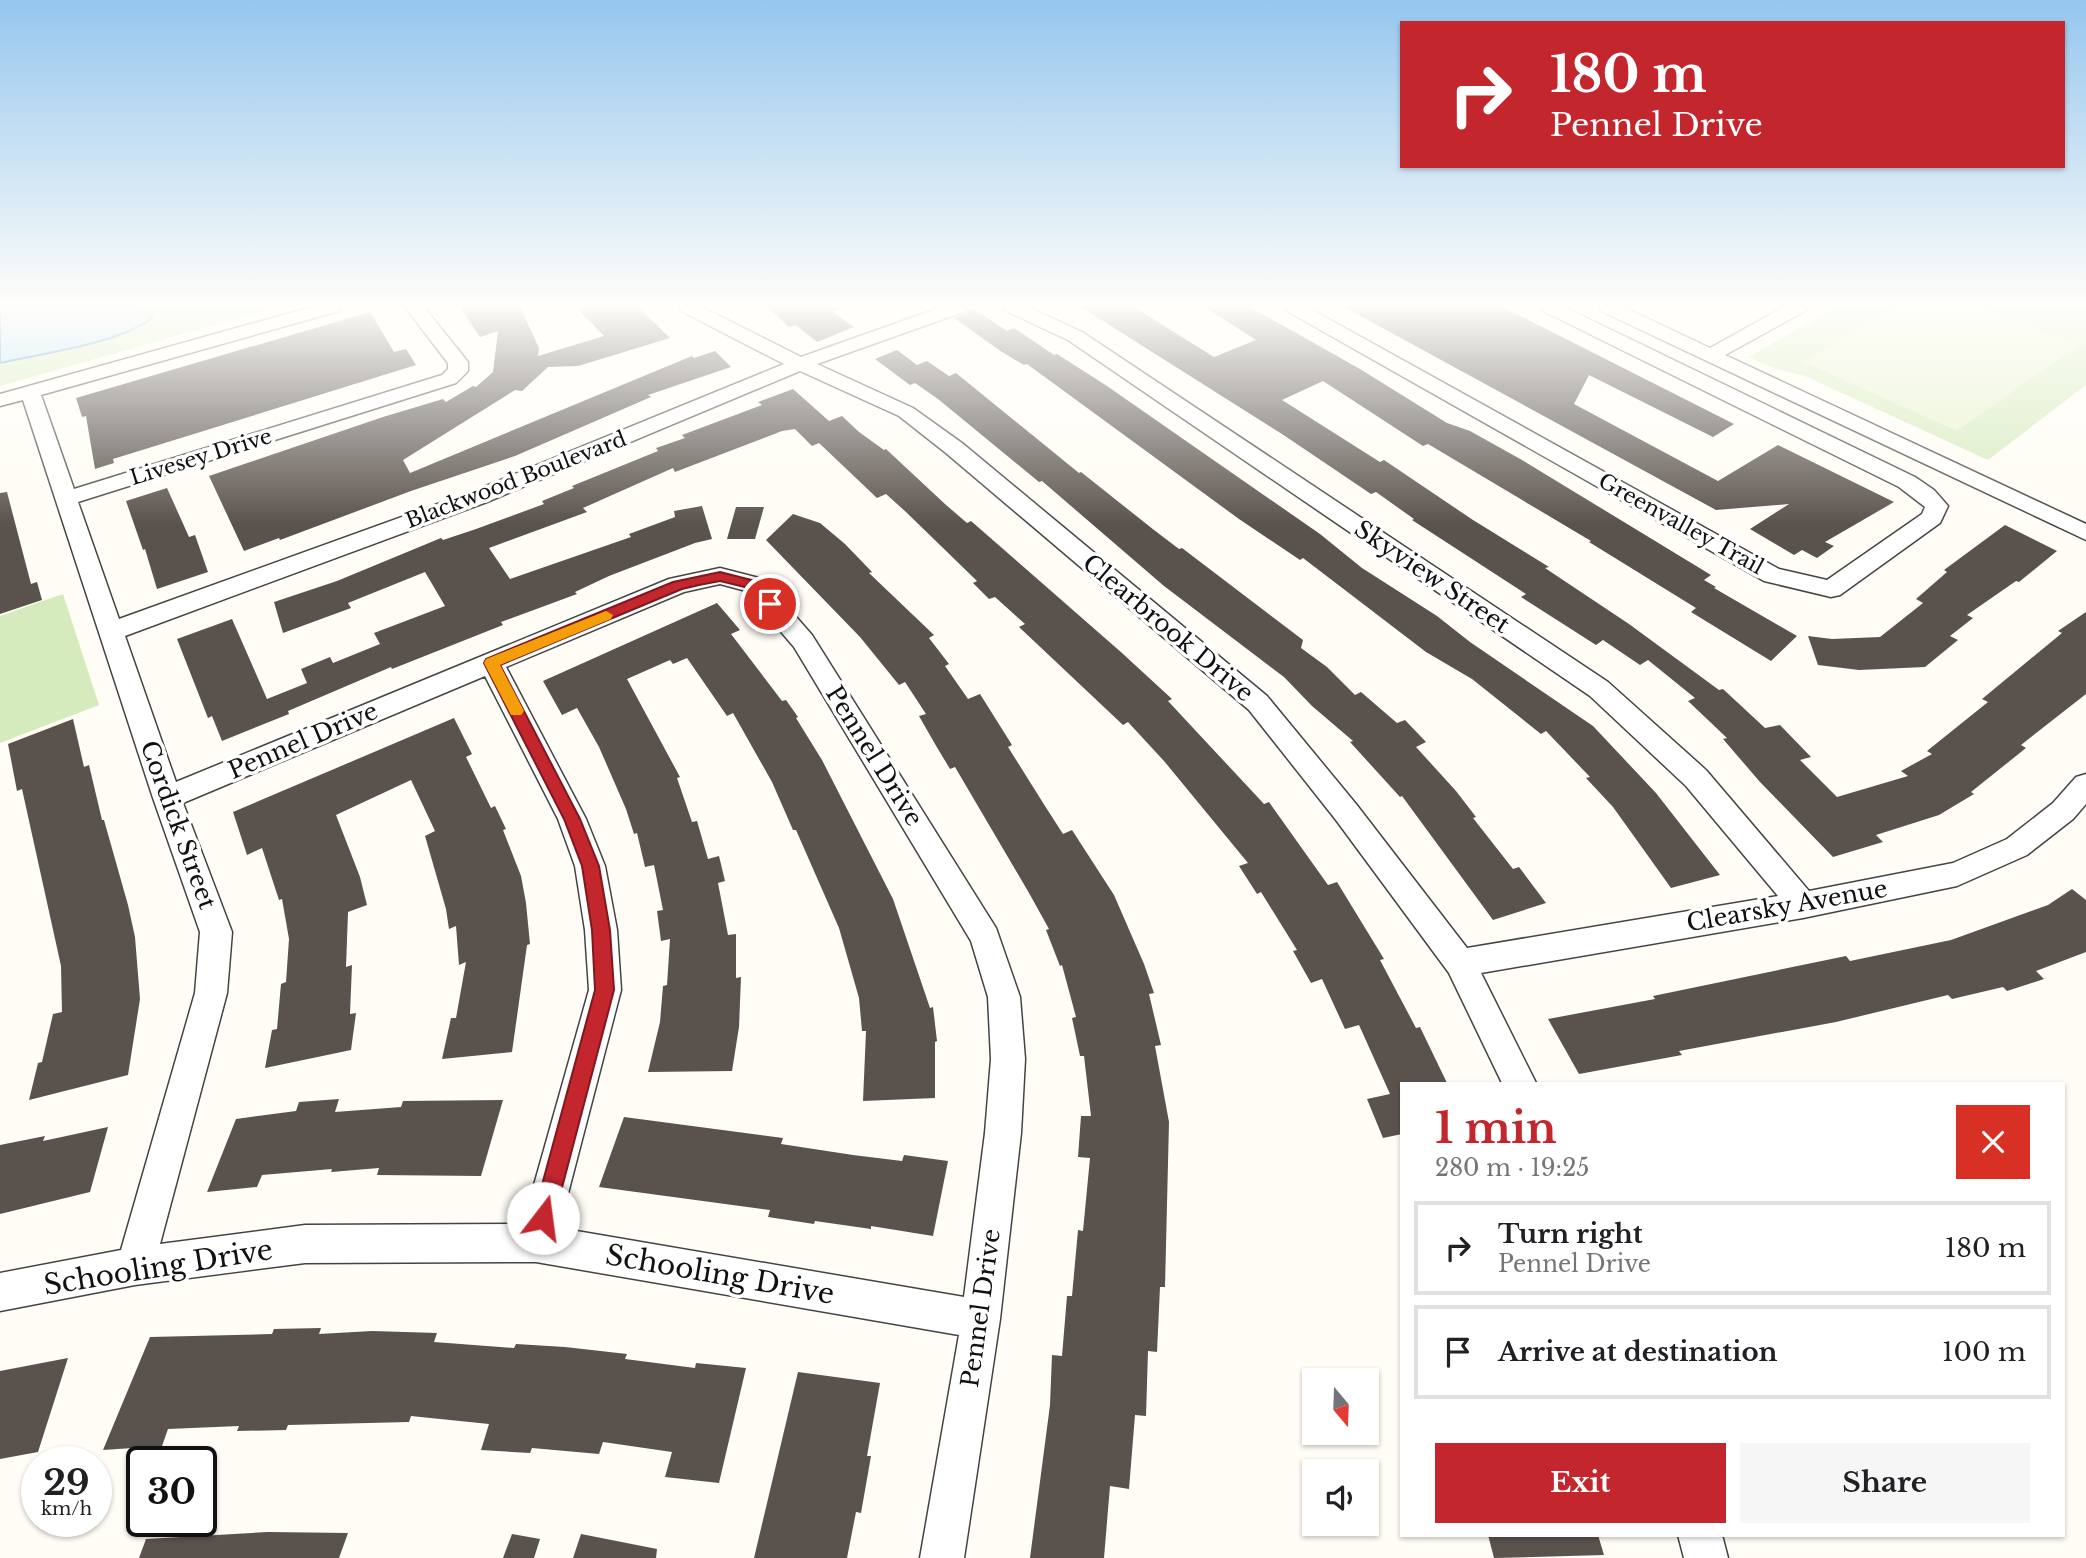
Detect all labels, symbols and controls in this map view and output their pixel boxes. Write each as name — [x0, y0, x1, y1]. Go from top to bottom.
text: 180 m — [1550, 44, 1707, 105]
icon: right — [1435, 49, 1526, 140]
text: Pennel Drive — [1550, 105, 1763, 145]
street label: Livesey Drive — [127, 423, 275, 491]
street label: Blackwood Boulevard — [402, 426, 630, 534]
street label: Greenvalley Trail — [1594, 468, 1768, 580]
street label: Skyview Street — [1349, 514, 1515, 639]
street label: Clearbrook Drive — [1077, 548, 1260, 707]
pin — [740, 574, 800, 634]
icon: arrive — [751, 585, 789, 623]
street label: Pennel Drive — [820, 680, 929, 831]
street label: Pennel Drive — [224, 696, 382, 785]
street label: Cordick Street — [135, 737, 222, 913]
street label: Clearsky Avenue — [1684, 874, 1889, 937]
text: 1 min — [1435, 1102, 1557, 1154]
button: close — [1956, 1105, 2030, 1179]
text: 280 m · 19:25 — [1435, 1154, 1589, 1182]
position arrow — [506, 1181, 580, 1255]
text: Turn right — [1498, 1218, 1643, 1250]
street label: Pennel Drive — [955, 1227, 1006, 1389]
icon: right — [1439, 1229, 1477, 1267]
street label: Schooling Drive — [41, 1232, 275, 1303]
text: 180 m — [1945, 1232, 2026, 1264]
street label: Schooling Drive — [603, 1237, 837, 1312]
text: Pennel Drive — [1498, 1250, 1651, 1278]
icon: arrive — [1439, 1333, 1477, 1371]
text: Arrive at destination — [1498, 1336, 1778, 1368]
text: 100 m — [1942, 1336, 2026, 1368]
north arrow — [1302, 1368, 1379, 1446]
map controls — [1302, 1368, 1379, 1536]
button: Exit — [1435, 1443, 1726, 1523]
button: Share — [1740, 1443, 2030, 1523]
speed limit sign: 30 — [126, 1446, 217, 1537]
button: sound — [1302, 1459, 1379, 1536]
text: 29 — [43, 1461, 90, 1504]
text: km/h — [41, 1498, 92, 1520]

